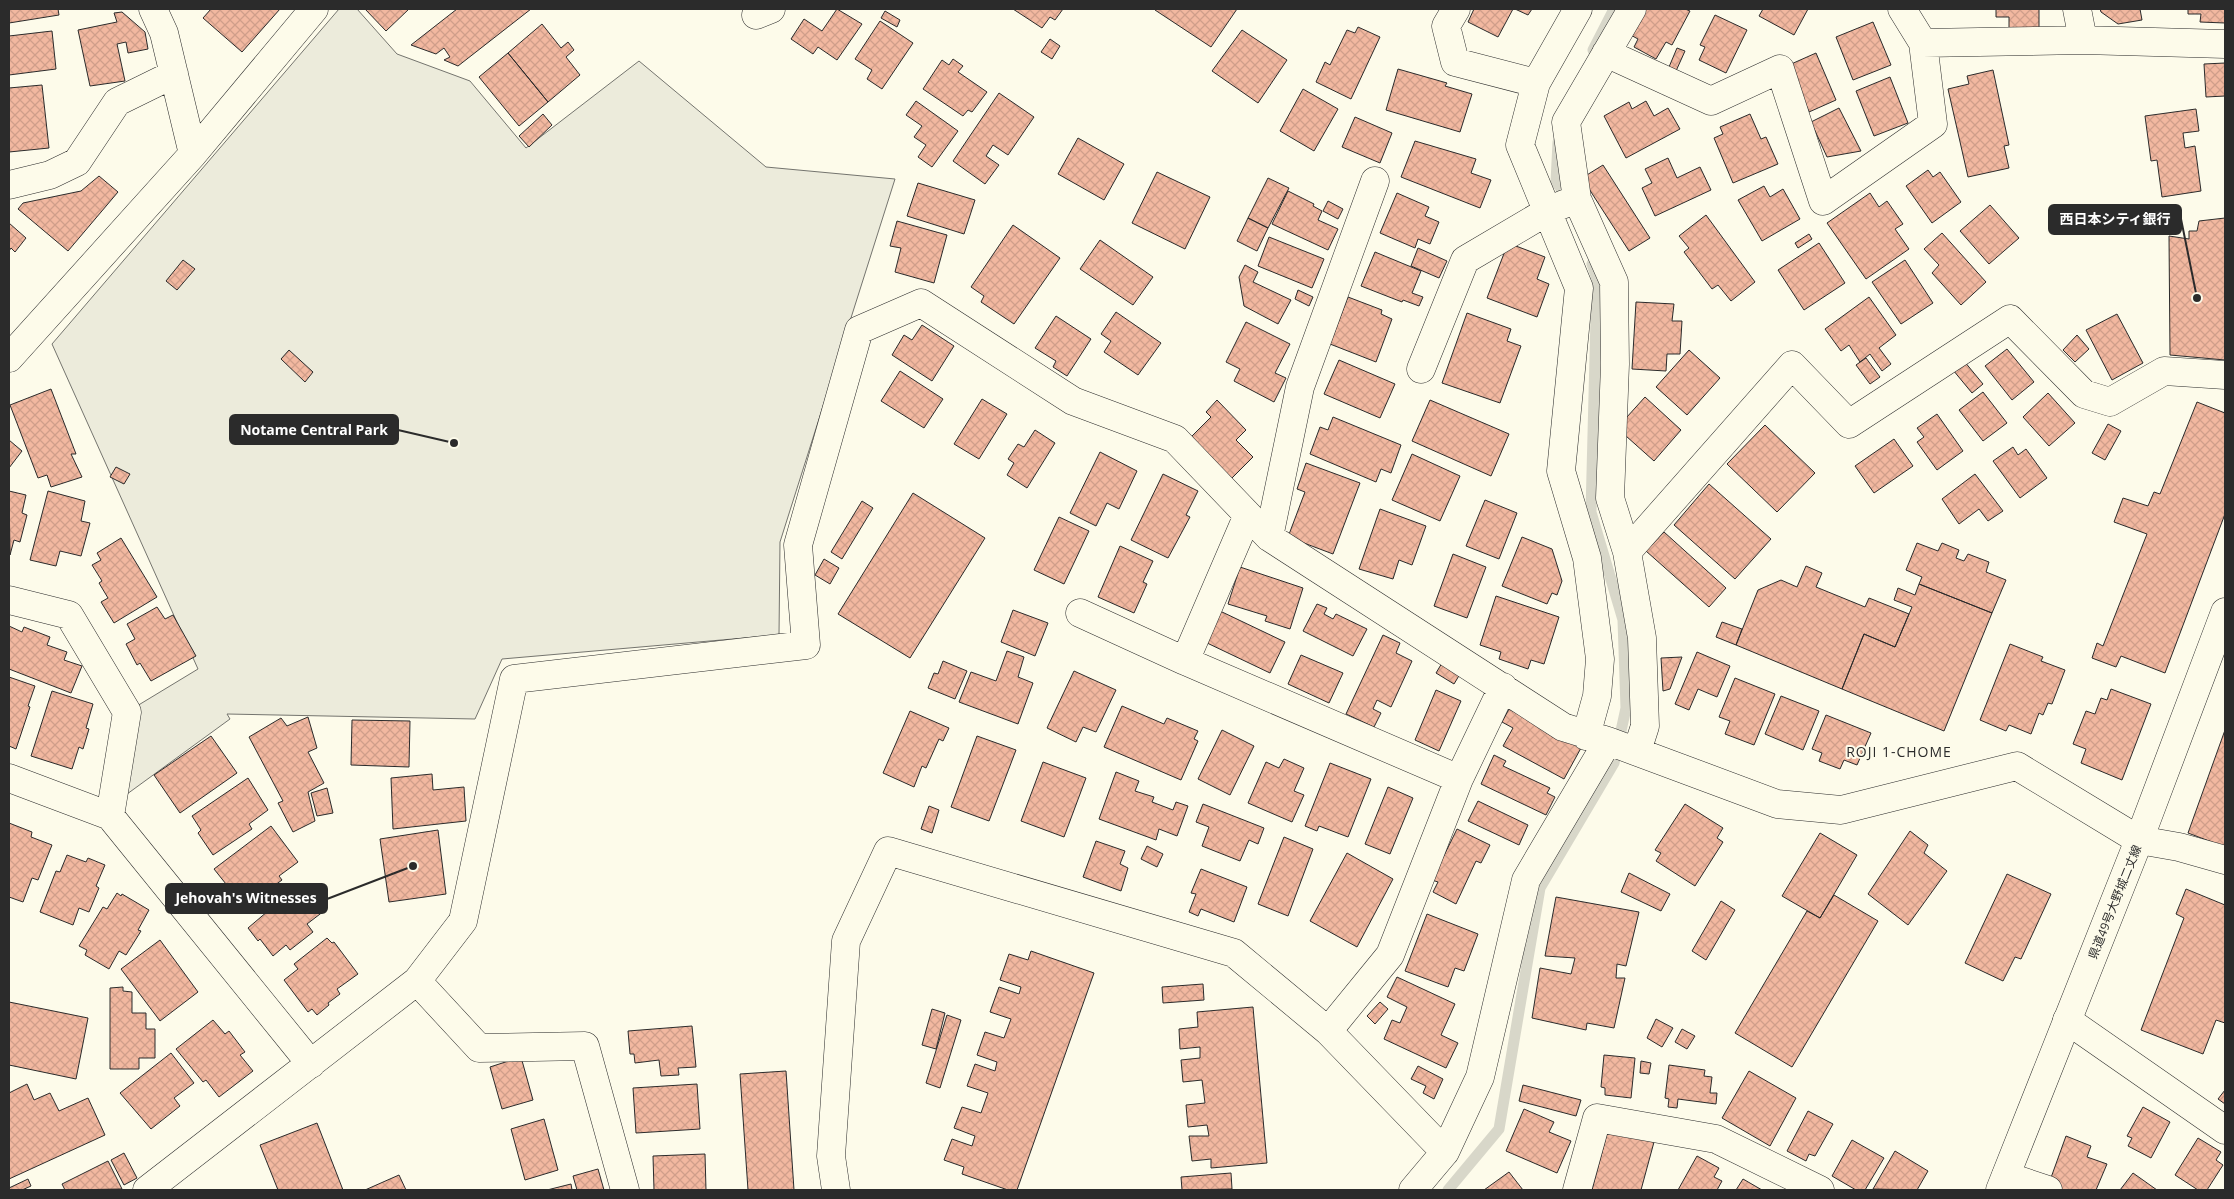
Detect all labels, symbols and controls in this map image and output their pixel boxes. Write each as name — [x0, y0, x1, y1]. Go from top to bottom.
callout: 西日本シティ銀行 — [2049, 205, 2181, 234]
text: 西日本シティ銀行 — [2059, 209, 2171, 228]
callout: Notame Central Park — [230, 415, 398, 444]
text: Notame Central Park — [240, 420, 388, 439]
district label: ROJI 1-CHOME — [1846, 742, 1952, 761]
street label: 県道49号大野城二丈線 — [2084, 842, 2145, 961]
callout: Jehovah's Witnesses — [166, 884, 327, 913]
text: Jehovah's Witnesses — [173, 888, 317, 907]

